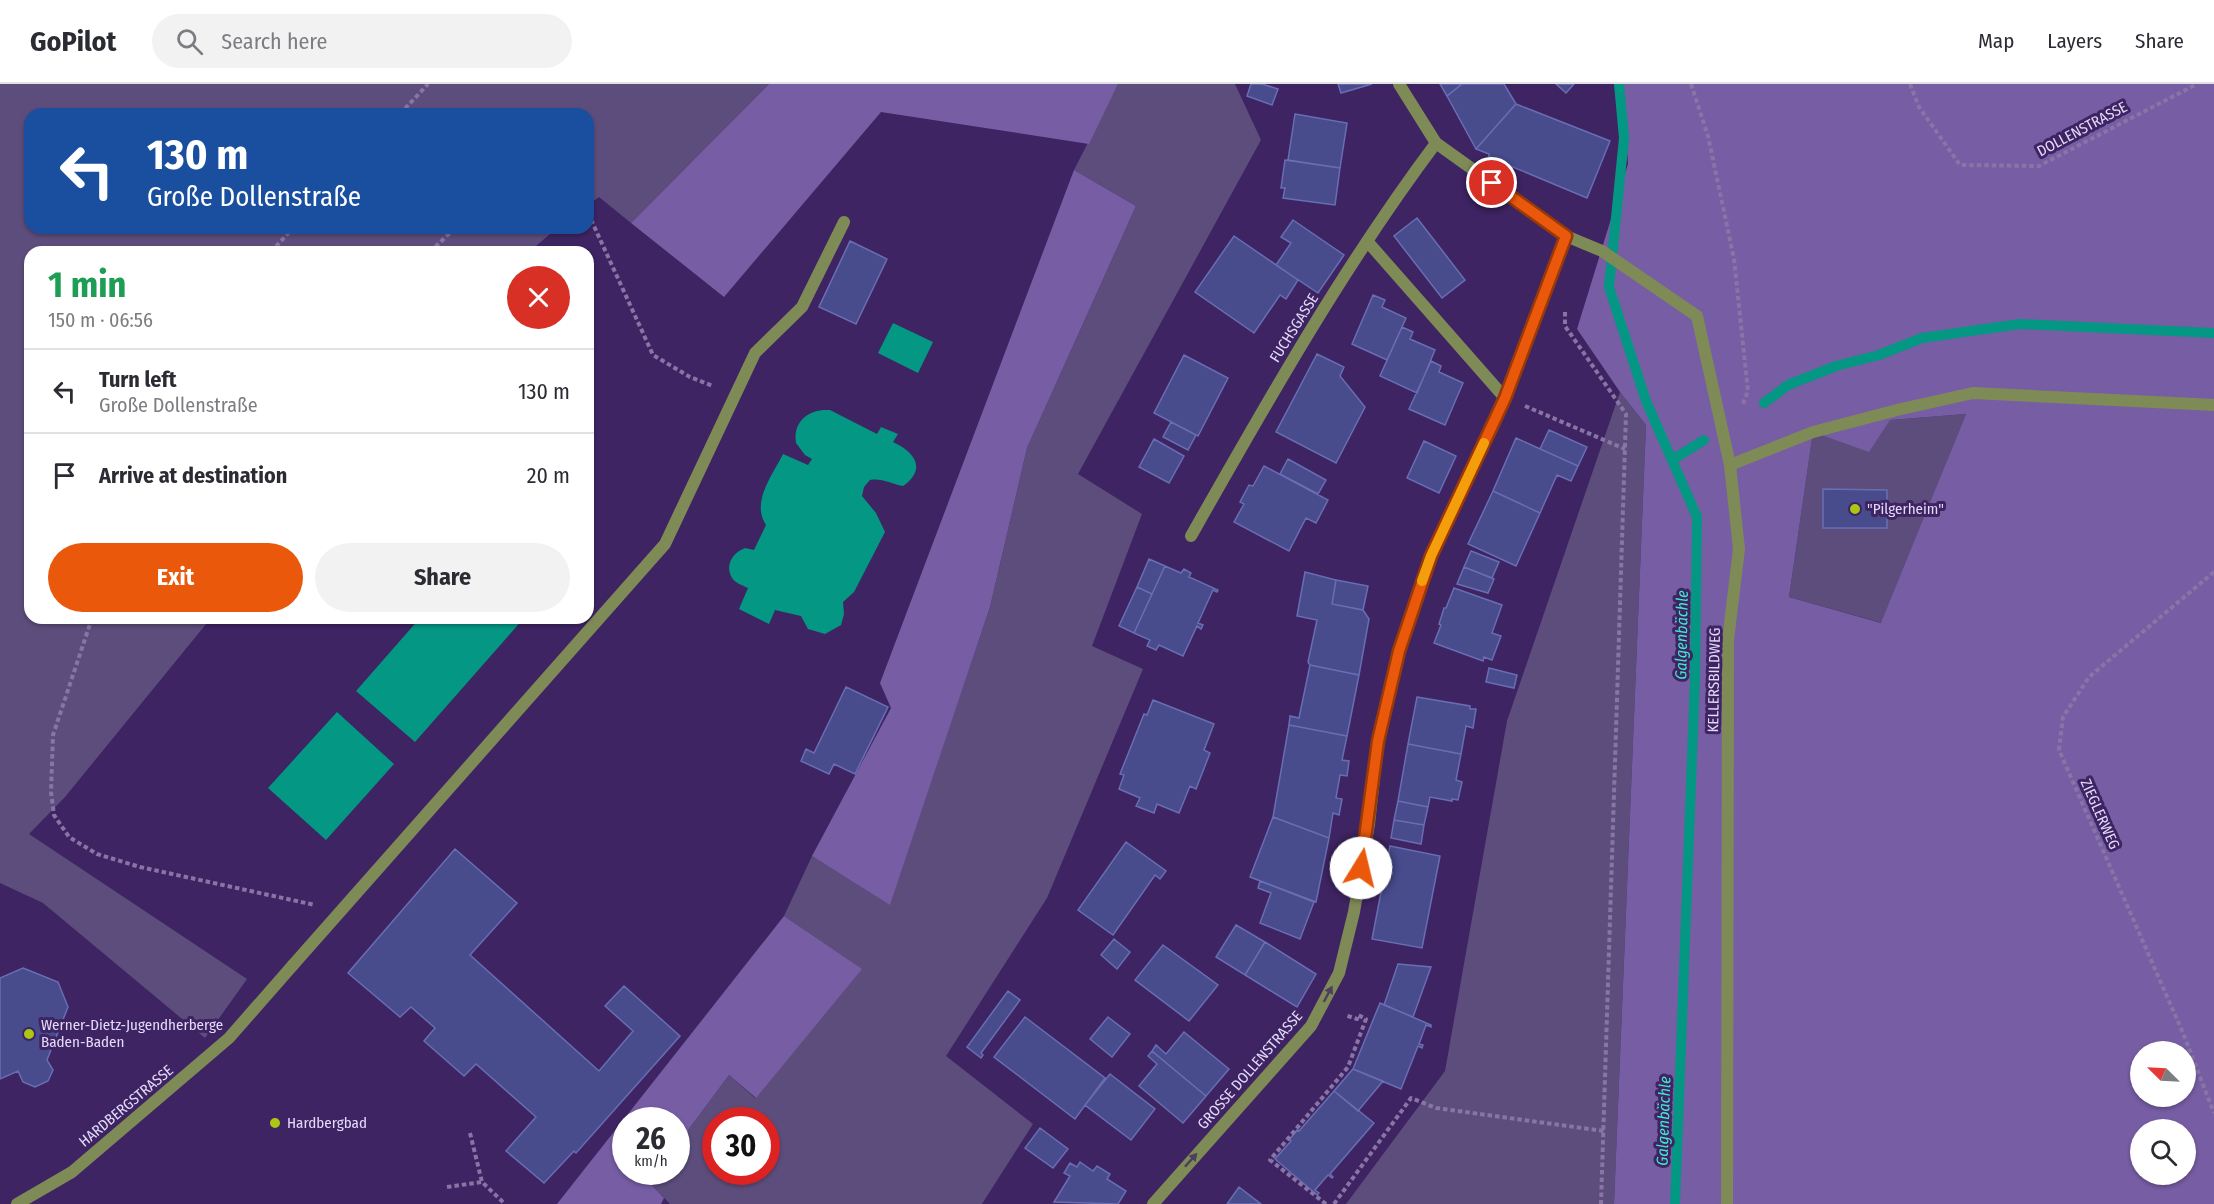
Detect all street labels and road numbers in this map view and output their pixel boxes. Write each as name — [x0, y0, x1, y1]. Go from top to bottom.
street label: DOLLENSTRASSE — [2034, 98, 2130, 160]
street label: FUCHSGASSE — [1266, 290, 1322, 366]
street label: KELLERSBILDWEG — [1704, 627, 1724, 733]
street label: ZIEGLERWEG — [2077, 776, 2123, 852]
street label: GROSSE DOLLENSTRASSE — [1194, 1007, 1306, 1133]
street label: HARDBERGSTRASSE — [75, 1061, 177, 1151]

